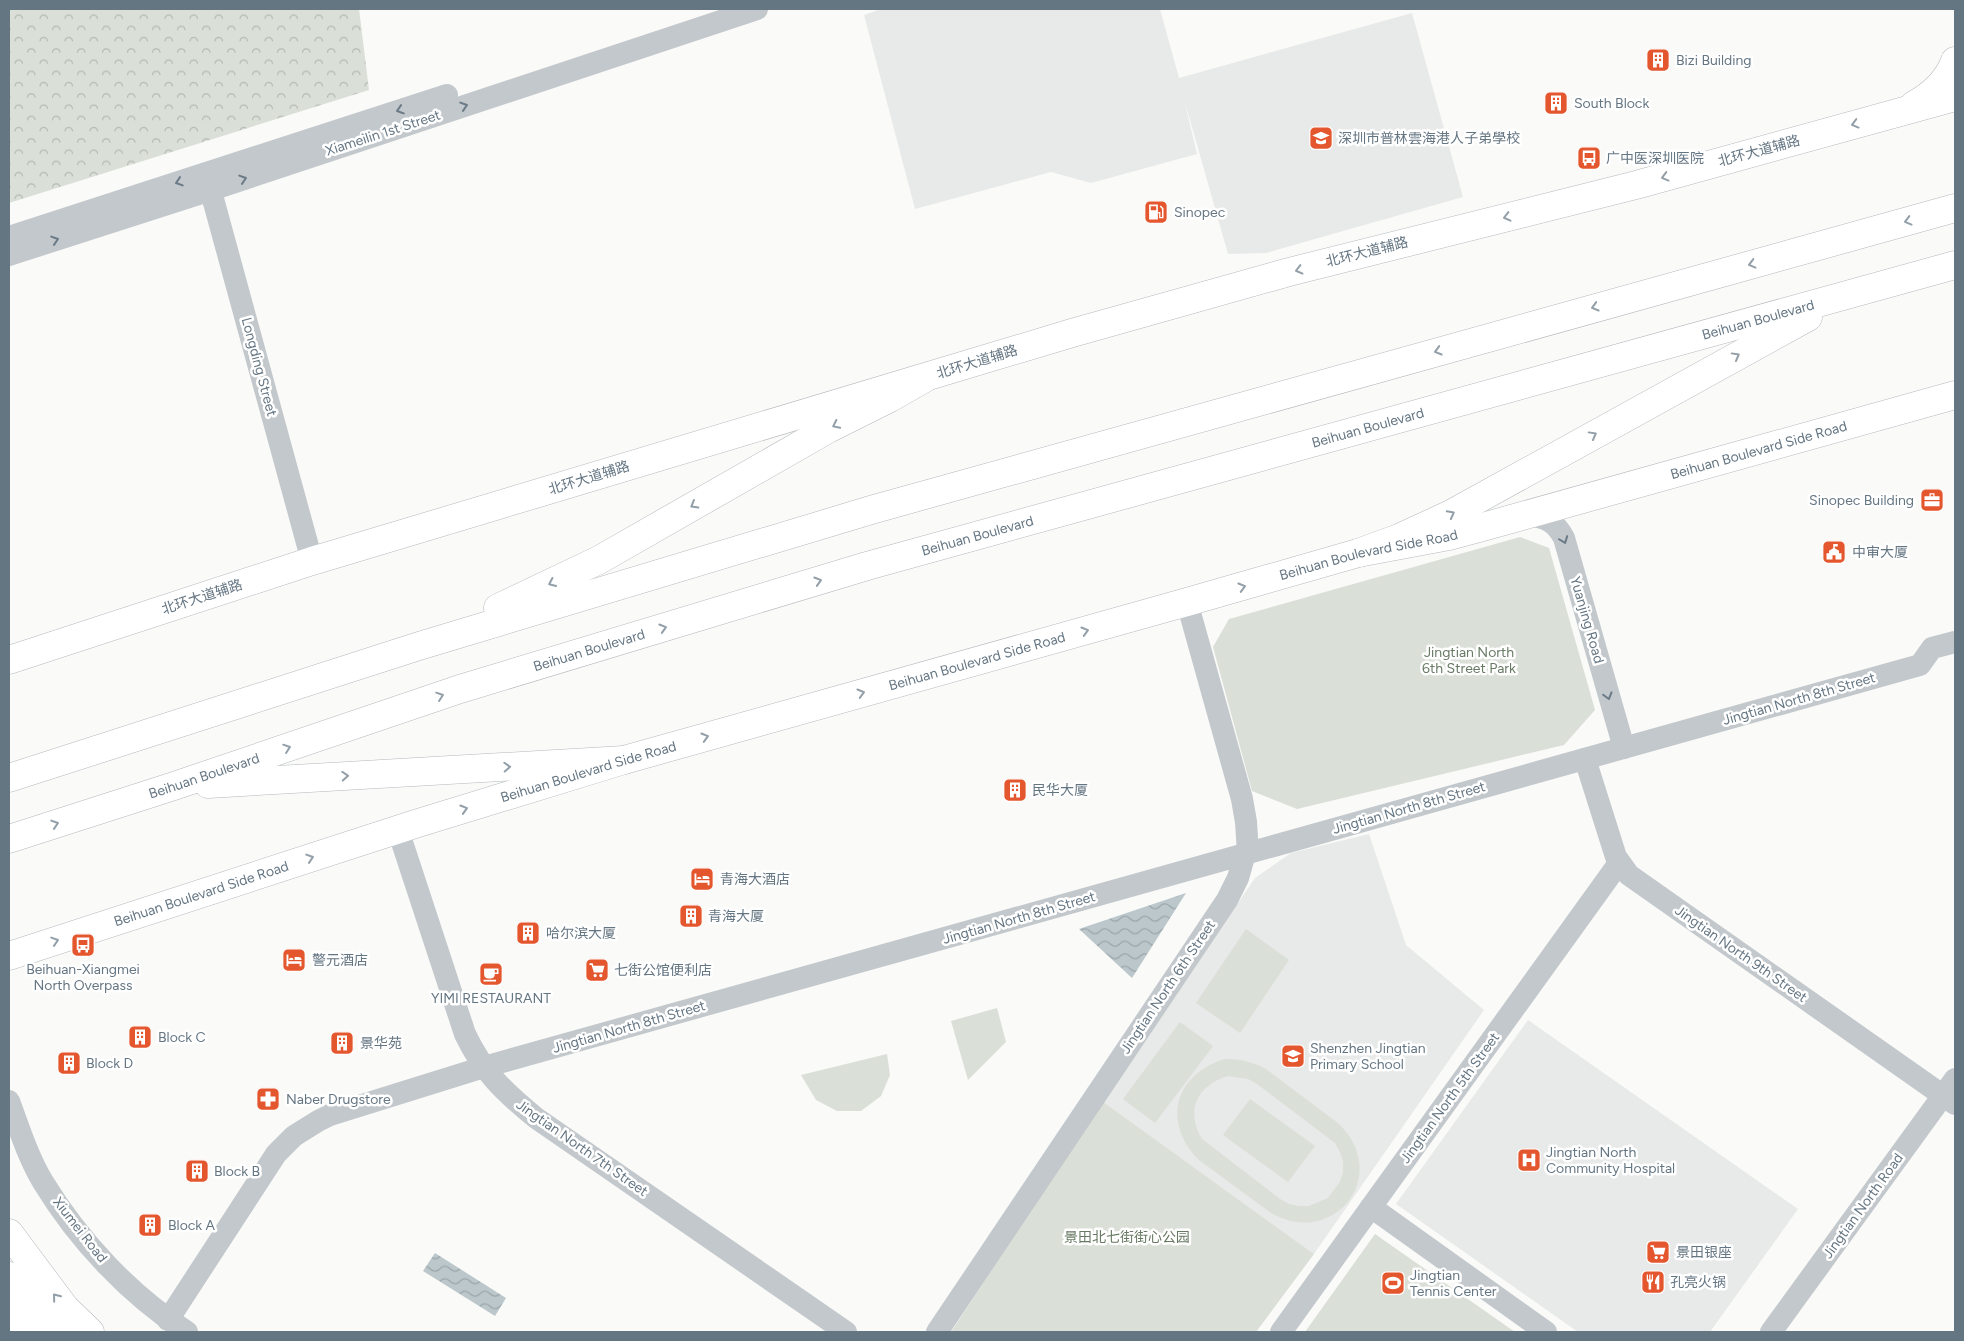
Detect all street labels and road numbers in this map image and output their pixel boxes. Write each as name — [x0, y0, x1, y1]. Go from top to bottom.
street label: Xiameilin 1st Street — [323, 106, 443, 160]
street label: 北环大道辅路 — [1716, 132, 1802, 170]
street label: 北环大道辅路 — [1324, 234, 1410, 270]
street label: Beihuan Boulevard — [1700, 296, 1816, 343]
street label: Longding Street — [238, 316, 280, 418]
street label: 北环大道辅路 — [934, 342, 1020, 382]
street label: Beihuan Boulevard — [1310, 404, 1426, 451]
street label: Beihuan Boulevard Side Road — [1668, 417, 1849, 483]
street label: 北环大道辅路 — [546, 458, 632, 498]
street label: Beihuan Boulevard — [919, 512, 1035, 559]
street label: Beihuan Boulevard Side Road — [1277, 526, 1460, 584]
street label: Yuanjing Road — [1566, 575, 1608, 665]
street label: 北环大道辅路 — [159, 576, 245, 618]
street label: Beihuan Boulevard — [531, 625, 647, 675]
street label: Beihuan Boulevard Side Road — [887, 628, 1067, 694]
street label: Jingtian North 8th Street — [1721, 669, 1877, 729]
street label: Beihuan Boulevard Side Road — [498, 737, 678, 806]
street label: Beihuan Boulevard — [146, 749, 262, 802]
street label: Jingtian North 8th Street — [1331, 778, 1487, 838]
street label: Beihuan Boulevard Side Road — [112, 857, 291, 930]
street label: Jingtian North 8th Street — [941, 888, 1097, 948]
street label: Jingtian North 9th Street — [1672, 902, 1810, 1006]
street label: Jingtian North 6th Street — [1117, 917, 1219, 1057]
street label: Jingtian North 8th Street — [551, 997, 707, 1057]
street label: Jingtian North 5th Street — [1397, 1029, 1503, 1167]
street label: Jingtian North 7th Street — [513, 1096, 651, 1200]
street label: Jingtian North Road — [1819, 1150, 1907, 1262]
street label: Xiumei Road — [49, 1194, 111, 1266]

